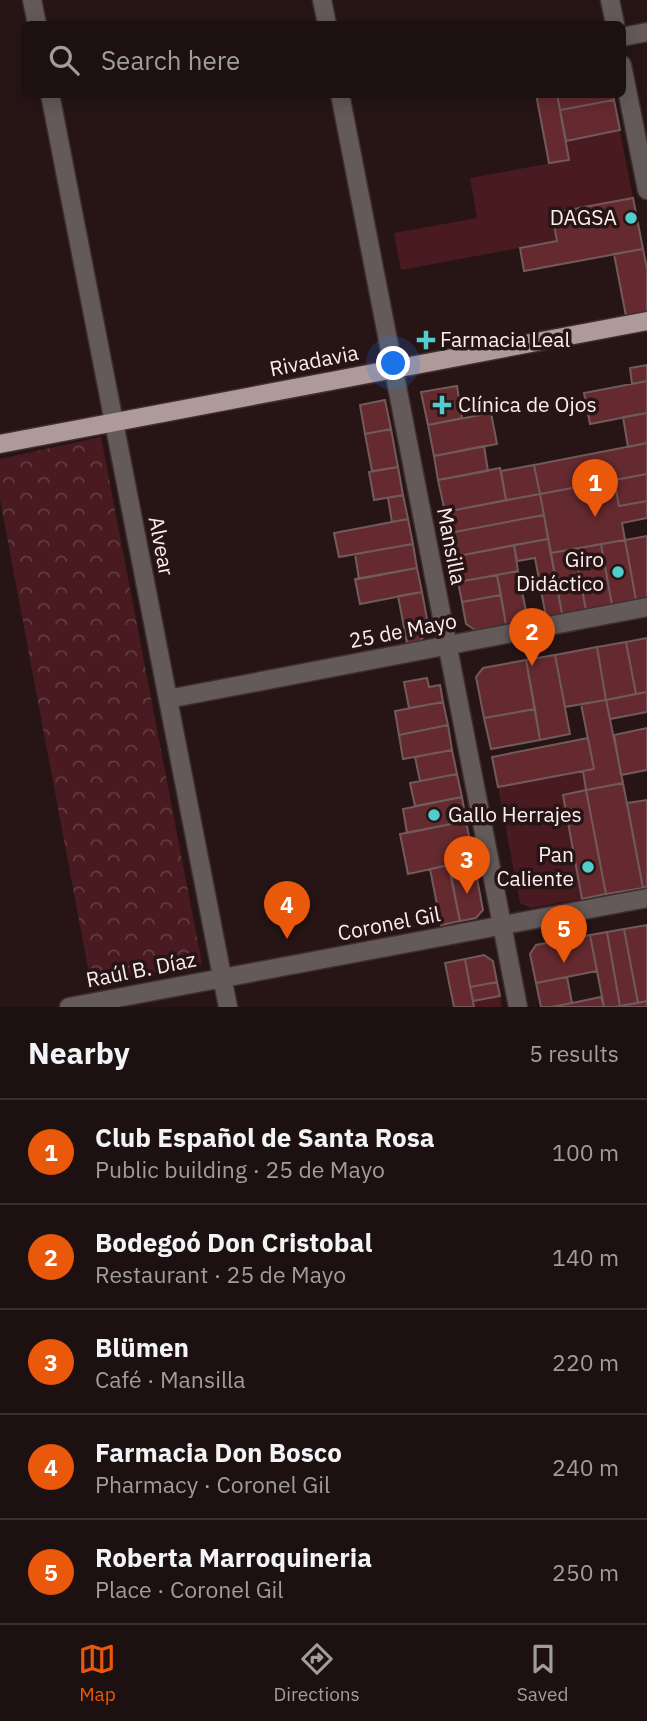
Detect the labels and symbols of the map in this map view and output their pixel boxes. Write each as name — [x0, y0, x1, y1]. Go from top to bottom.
place label: DAGSA — [550, 203, 617, 231]
marker: DAGSA — [623, 210, 639, 226]
place label: Farmacia Leal — [440, 325, 570, 353]
marker: Farmacia Leal — [418, 332, 434, 348]
street label: Rivadavia — [267, 338, 361, 382]
your location — [376, 346, 410, 380]
place label: Clínica de Ojos — [458, 390, 597, 418]
marker: Clínica de Ojos — [432, 395, 452, 415]
pin: 1 — [572, 459, 618, 517]
street label: Mansilla — [431, 505, 473, 587]
street label: Alvear — [143, 514, 181, 578]
place label: Giro Didáctico — [516, 545, 604, 597]
marker: Giro Didáctico — [610, 564, 626, 580]
street label: 25 de Mayo — [347, 606, 459, 654]
pin: 2 — [509, 608, 555, 666]
place label: Gallo Herrajes — [448, 800, 582, 828]
marker: Gallo Herrajes — [426, 807, 442, 823]
pin: 3 — [444, 836, 490, 894]
place label: Pan Caliente — [497, 840, 574, 892]
marker: Pan Caliente — [580, 859, 596, 875]
pin: 4 — [264, 881, 310, 939]
street label: Coronel Gil — [335, 899, 443, 947]
pin: 5 — [541, 905, 587, 963]
street label: Raúl B. Díaz — [83, 945, 198, 993]

